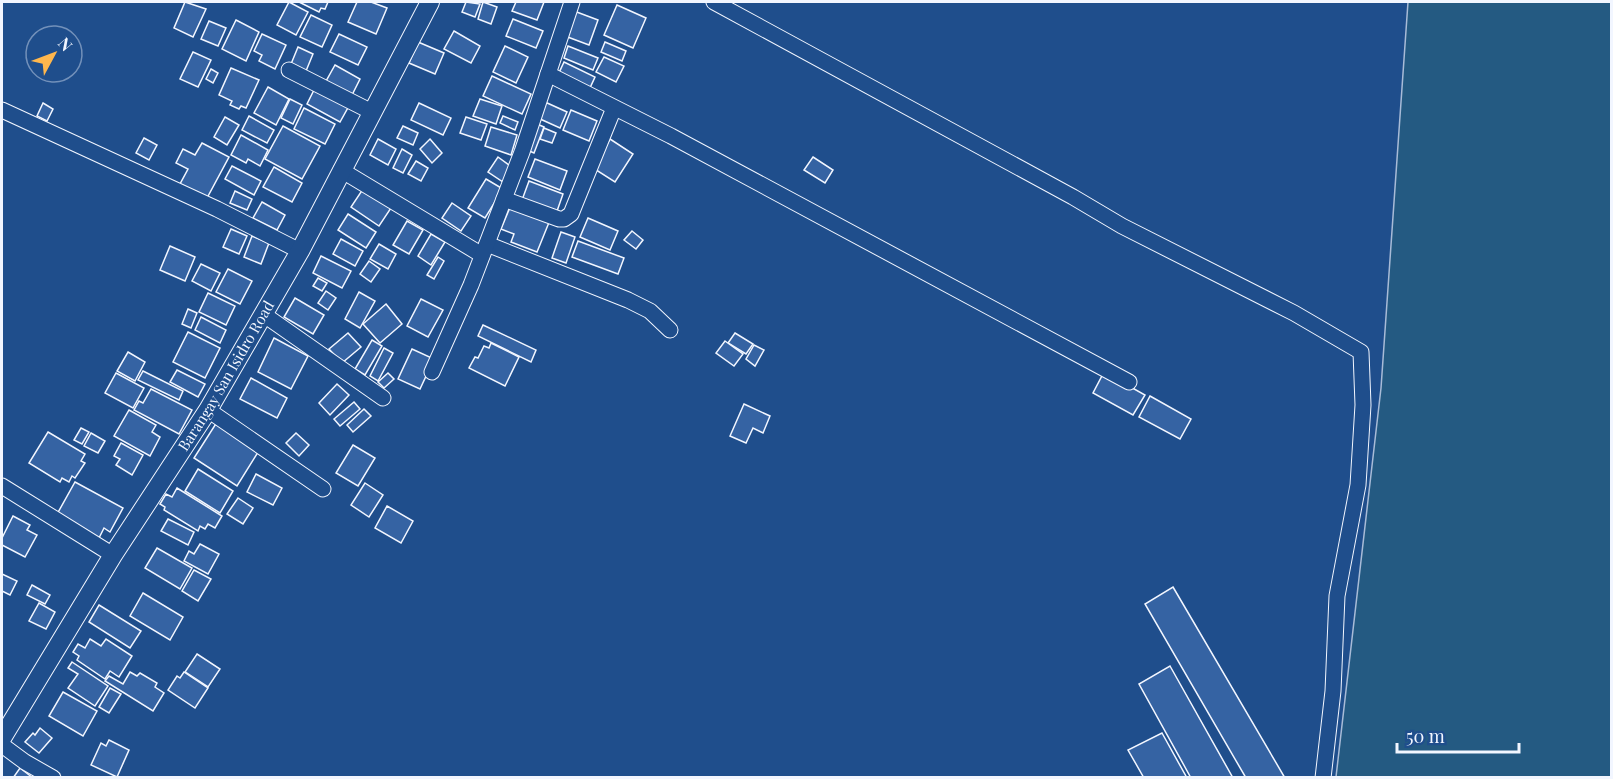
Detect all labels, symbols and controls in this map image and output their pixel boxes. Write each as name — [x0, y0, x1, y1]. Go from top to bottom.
north arrow — [24, 24, 84, 84]
text: N — [54, 33, 78, 55]
street label: Barangay San Isidro Road — [173, 297, 278, 454]
scale bar — [1397, 716, 1518, 754]
text: 50 m — [1406, 724, 1445, 748]

